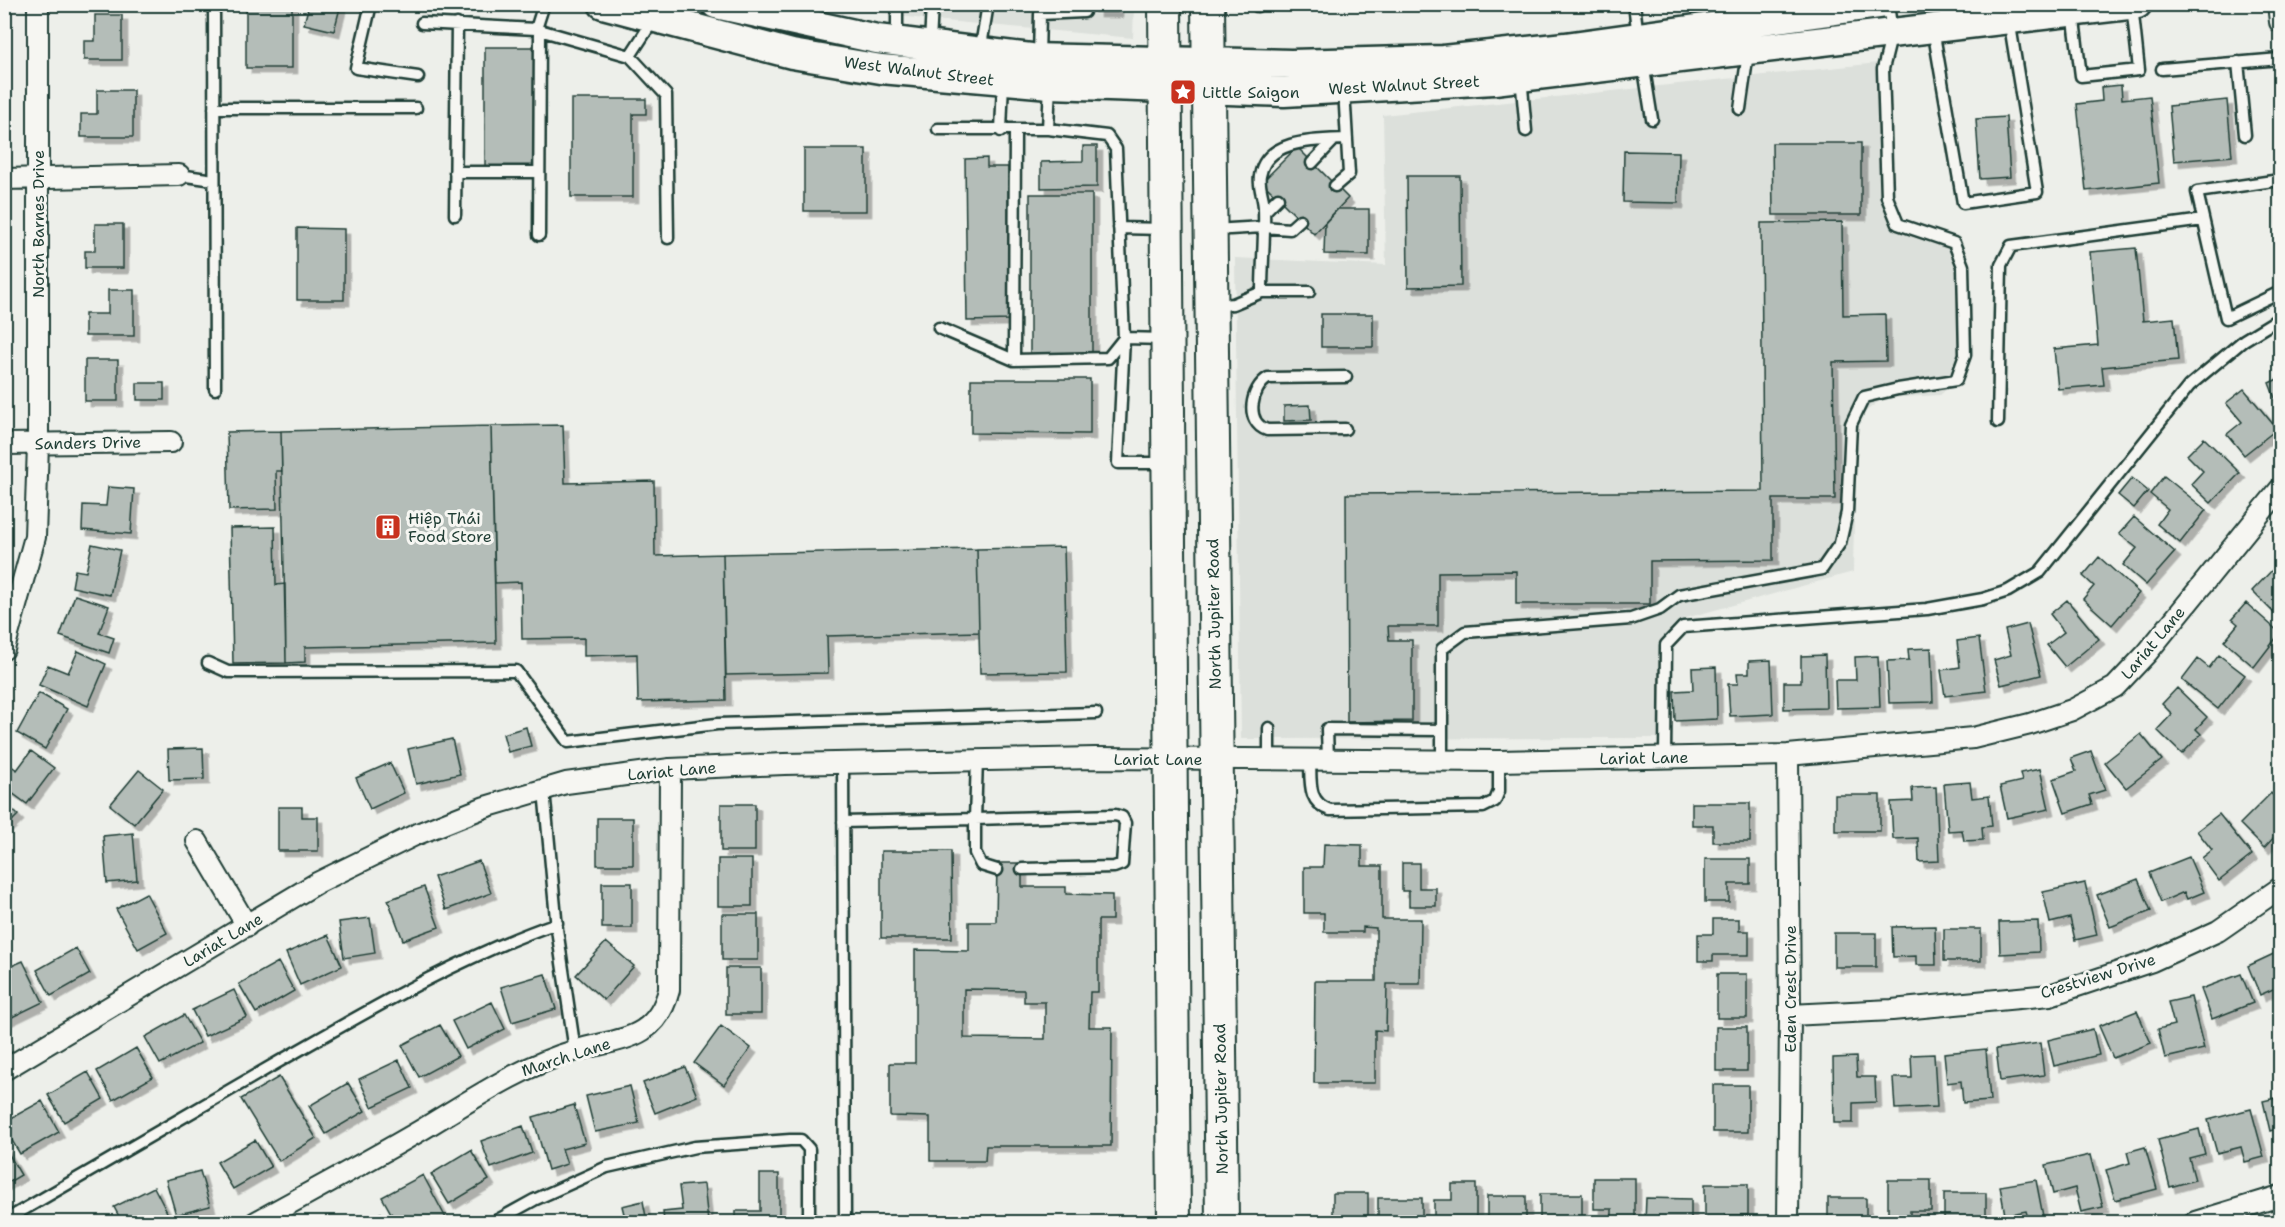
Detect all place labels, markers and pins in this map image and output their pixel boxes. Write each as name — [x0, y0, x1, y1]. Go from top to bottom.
place icon: Little Saigon — [1168, 77, 1198, 107]
place label: Little Saigon — [1202, 82, 1300, 103]
place label: Hiệp Thái Food Store — [408, 508, 492, 547]
building icon: Hiệp Thái Food Store — [373, 512, 403, 542]

